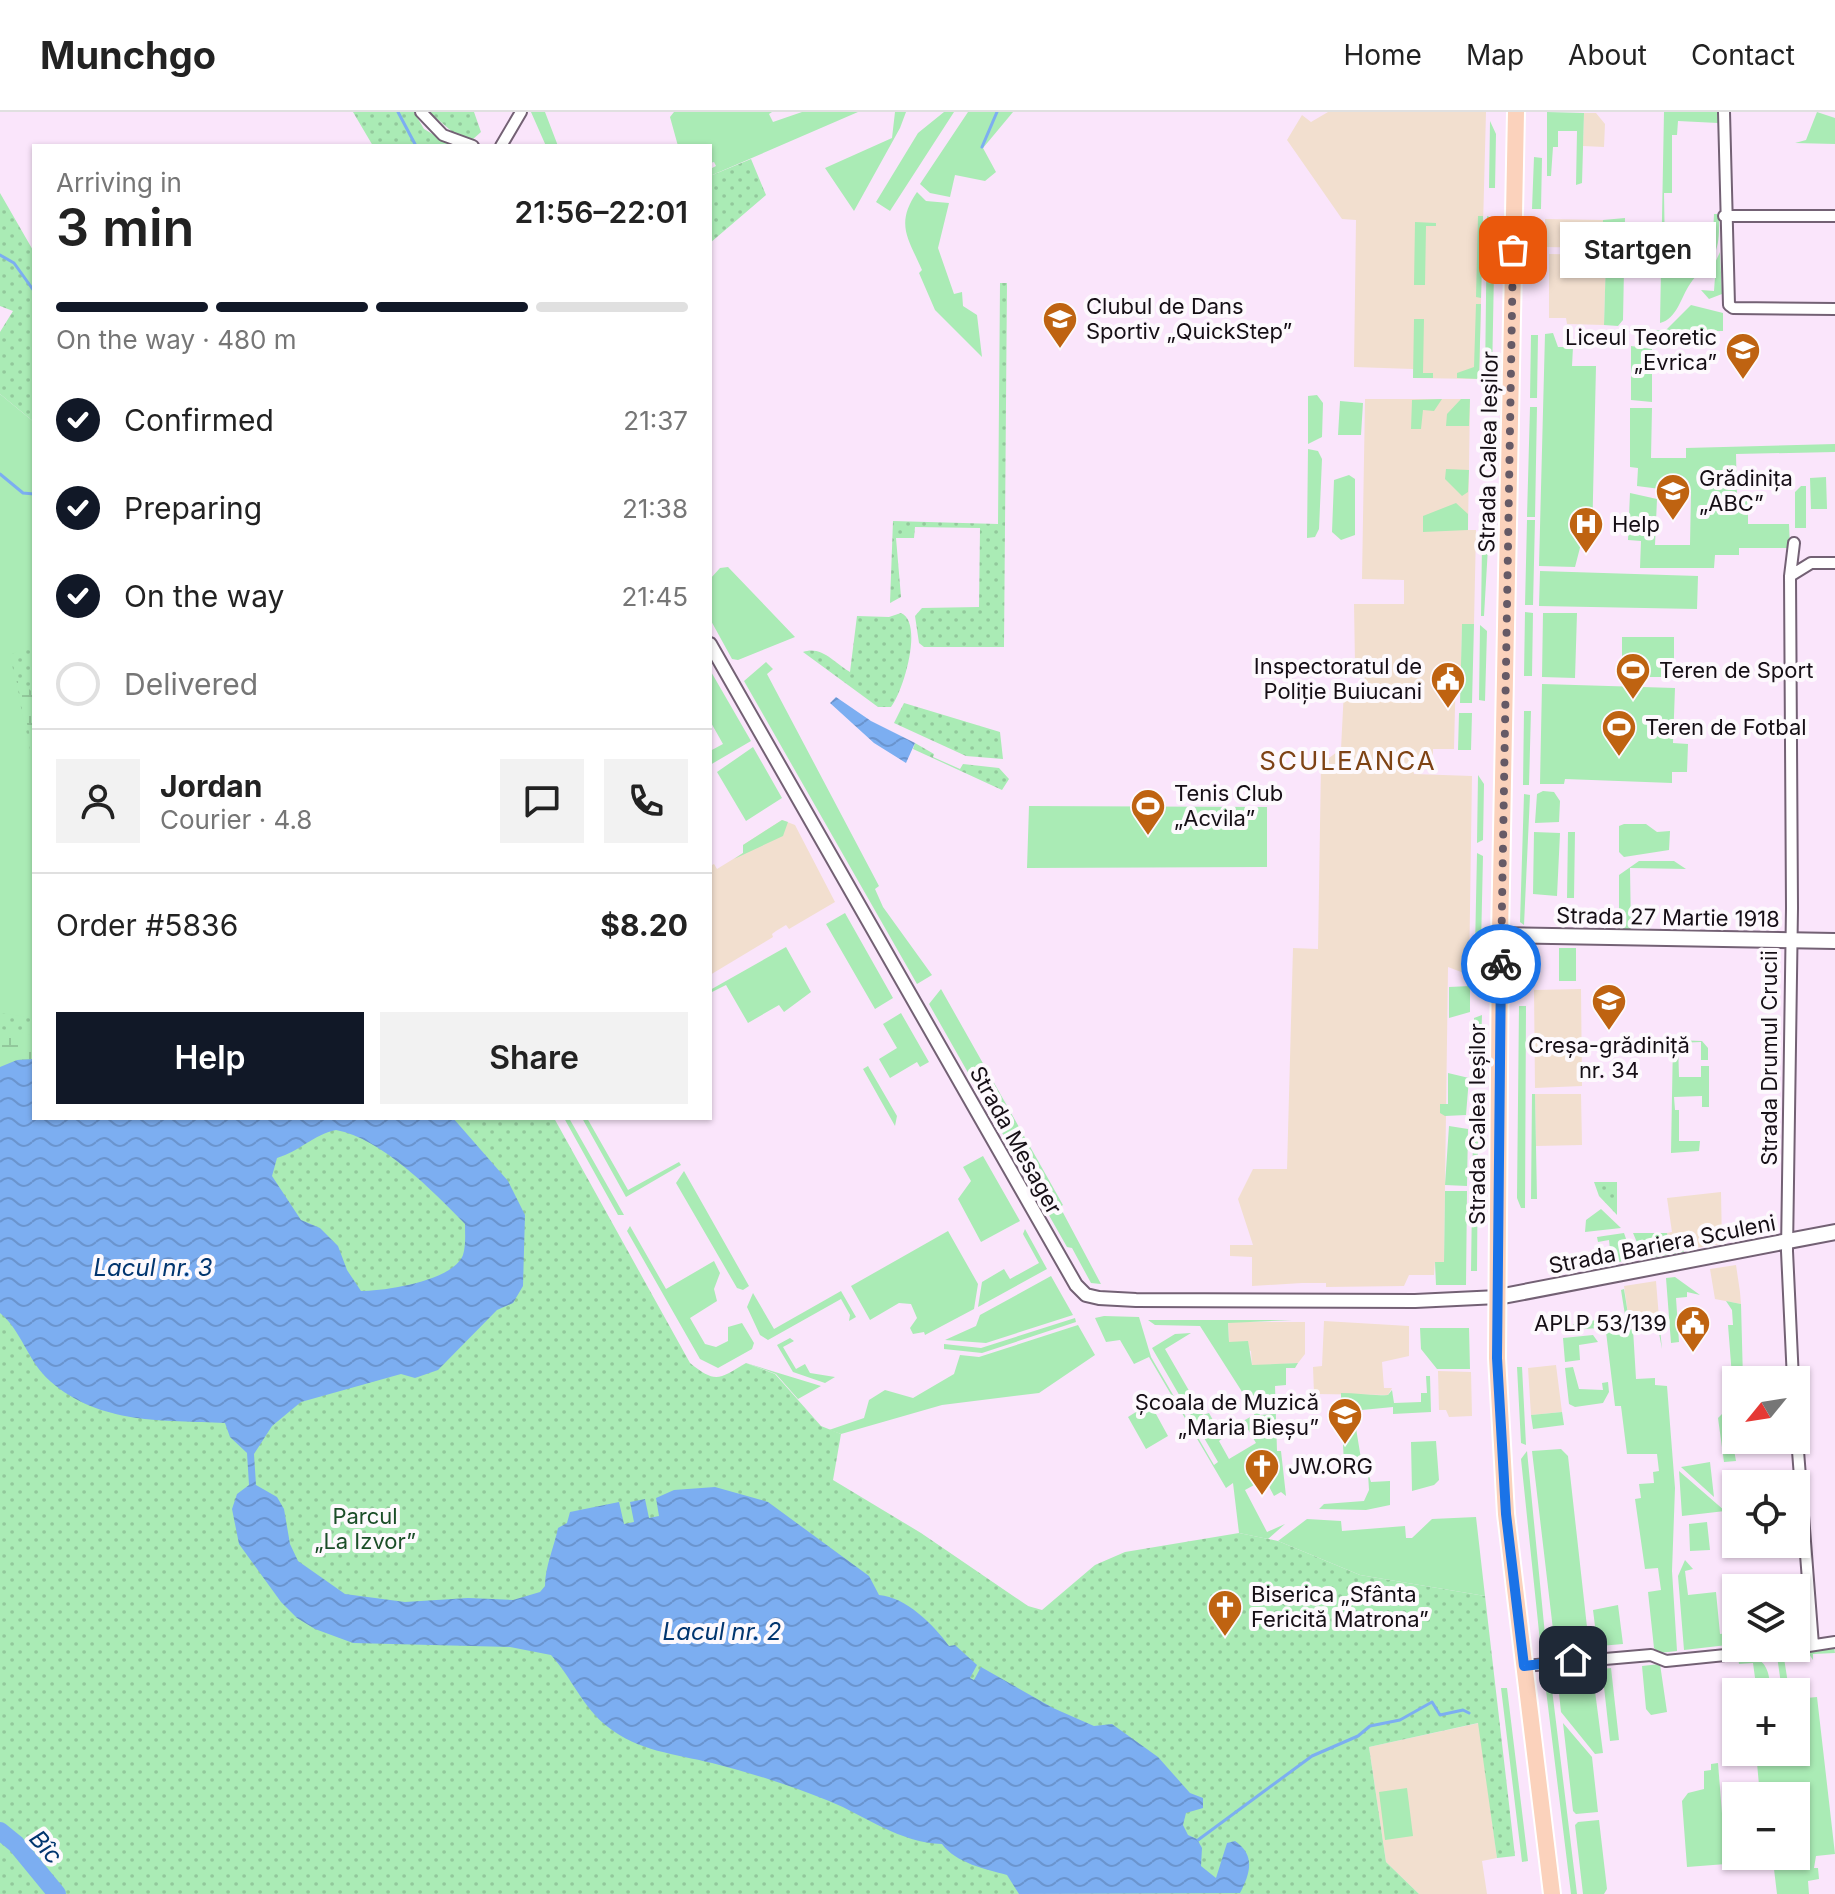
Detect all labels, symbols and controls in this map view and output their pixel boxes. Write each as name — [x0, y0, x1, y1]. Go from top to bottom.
text: Munchgo — [40, 32, 216, 78]
text: Home — [1343, 38, 1422, 72]
text: Map — [1466, 38, 1524, 72]
text: About — [1568, 38, 1647, 72]
text: Contact — [1691, 38, 1795, 72]
text: Arriving in — [56, 167, 182, 198]
text: 21:56–22:01 — [515, 194, 688, 230]
text: 3 min — [56, 196, 194, 259]
pin — [1479, 216, 1547, 284]
callout: Startgen — [1561, 222, 1717, 278]
icon: bag — [1491, 228, 1535, 272]
text: Startgen — [1584, 234, 1692, 265]
place label: Clubul de Dans Sportiv „QuickStep” — [1086, 293, 1292, 344]
school or university icon: Clubul de Dans Sportiv „QuickStep” — [1041, 300, 1079, 350]
text: On the way · 480 m — [56, 324, 297, 355]
place label: Liceul Teoretic „Evrica” — [1565, 324, 1717, 375]
school or university icon: Liceul Teoretic „Evrica” — [1724, 331, 1762, 381]
street label: Strada Calea Ieșilor — [1473, 351, 1504, 553]
icon: check — [56, 398, 100, 442]
text: Confirmed — [124, 402, 274, 438]
text: 21:37 — [623, 405, 688, 436]
place label: Grădinița „ABC” — [1699, 465, 1793, 516]
school or university icon: Grădinița „ABC” — [1654, 472, 1692, 522]
icon: check — [56, 486, 100, 530]
text: Preparing — [124, 490, 262, 526]
text: 21:38 — [622, 493, 688, 524]
hospital icon: Help — [1567, 505, 1605, 555]
place label: Help — [1612, 511, 1660, 537]
icon: check — [56, 574, 100, 618]
text: On the way — [124, 578, 284, 614]
text: 21:45 — [621, 581, 688, 612]
sports icon: Teren de Sport — [1614, 651, 1652, 701]
place label: Inspectoratul de Poliție Buiucani — [1254, 653, 1422, 705]
place label: Teren de Sport — [1659, 657, 1813, 683]
public building icon: Inspectoratul de Poliție Buiucani — [1429, 660, 1467, 710]
text: Delivered — [124, 666, 258, 702]
sports icon: Teren de Fotbal — [1600, 708, 1638, 758]
place label: Teren de Fotbal — [1645, 714, 1807, 740]
district label: SCULEANCA — [1259, 745, 1437, 776]
button: person — [56, 759, 140, 843]
button: chat — [500, 759, 584, 843]
button: phone — [604, 759, 688, 843]
text: Jordan — [160, 768, 262, 804]
place label: Tenis Club „Acvila” — [1174, 780, 1283, 831]
sports icon: Tenis Club „Acvila” — [1129, 787, 1167, 837]
text: Courier · 4.8 — [160, 804, 312, 835]
street label: Strada 27 Martie 1918 — [1556, 902, 1780, 932]
text: Order #5836 — [56, 907, 238, 943]
text: $8.20 — [600, 907, 688, 943]
courier — [1461, 924, 1541, 1004]
icon: bike — [1479, 942, 1523, 986]
street label: Strada Drumul Crucii — [1756, 950, 1782, 1166]
school or university icon: Creșa-grădiniță nr. 34 — [1590, 982, 1628, 1032]
button: Help — [56, 1012, 364, 1104]
button: Share — [380, 1012, 688, 1104]
street label: Strada Calea Ieșilor — [1464, 1023, 1491, 1225]
place label: Creșa-grădiniță nr. 34 — [1528, 1032, 1690, 1083]
street label: Strada Mesager — [965, 1061, 1067, 1219]
street label: Strada Bariera Sculeni — [1546, 1209, 1778, 1279]
water label: Lacul nr. 3 — [94, 1253, 213, 1282]
public building icon: APLP 53/139 — [1674, 1304, 1712, 1354]
place label: APLP 53/139 — [1534, 1310, 1667, 1336]
north arrow — [1722, 1366, 1810, 1454]
map controls — [1722, 1366, 1810, 1870]
place label: Școala de Muzică „Maria Bieșu” — [1135, 1389, 1319, 1441]
school or university icon: Școala de Muzică „Maria Bieșu” — [1326, 1396, 1364, 1446]
church icon: JW.ORG — [1243, 1447, 1281, 1497]
place label: JW.ORG — [1288, 1453, 1373, 1479]
button: locate — [1722, 1470, 1810, 1558]
park label: Parcul „La Izvor” — [314, 1503, 416, 1554]
button: layers — [1722, 1574, 1810, 1662]
place label: Biserica „Sfânta Fericită Matrona” — [1251, 1581, 1429, 1632]
church icon: Biserica „Sfânta Fericită Matrona” — [1206, 1588, 1244, 1638]
water label: Lacul nr. 2 — [663, 1617, 782, 1646]
pin — [1539, 1626, 1607, 1694]
icon: home — [1551, 1638, 1595, 1682]
button: + — [1722, 1678, 1810, 1766]
button: − — [1722, 1782, 1810, 1870]
water label: Bîc — [23, 1824, 69, 1870]

